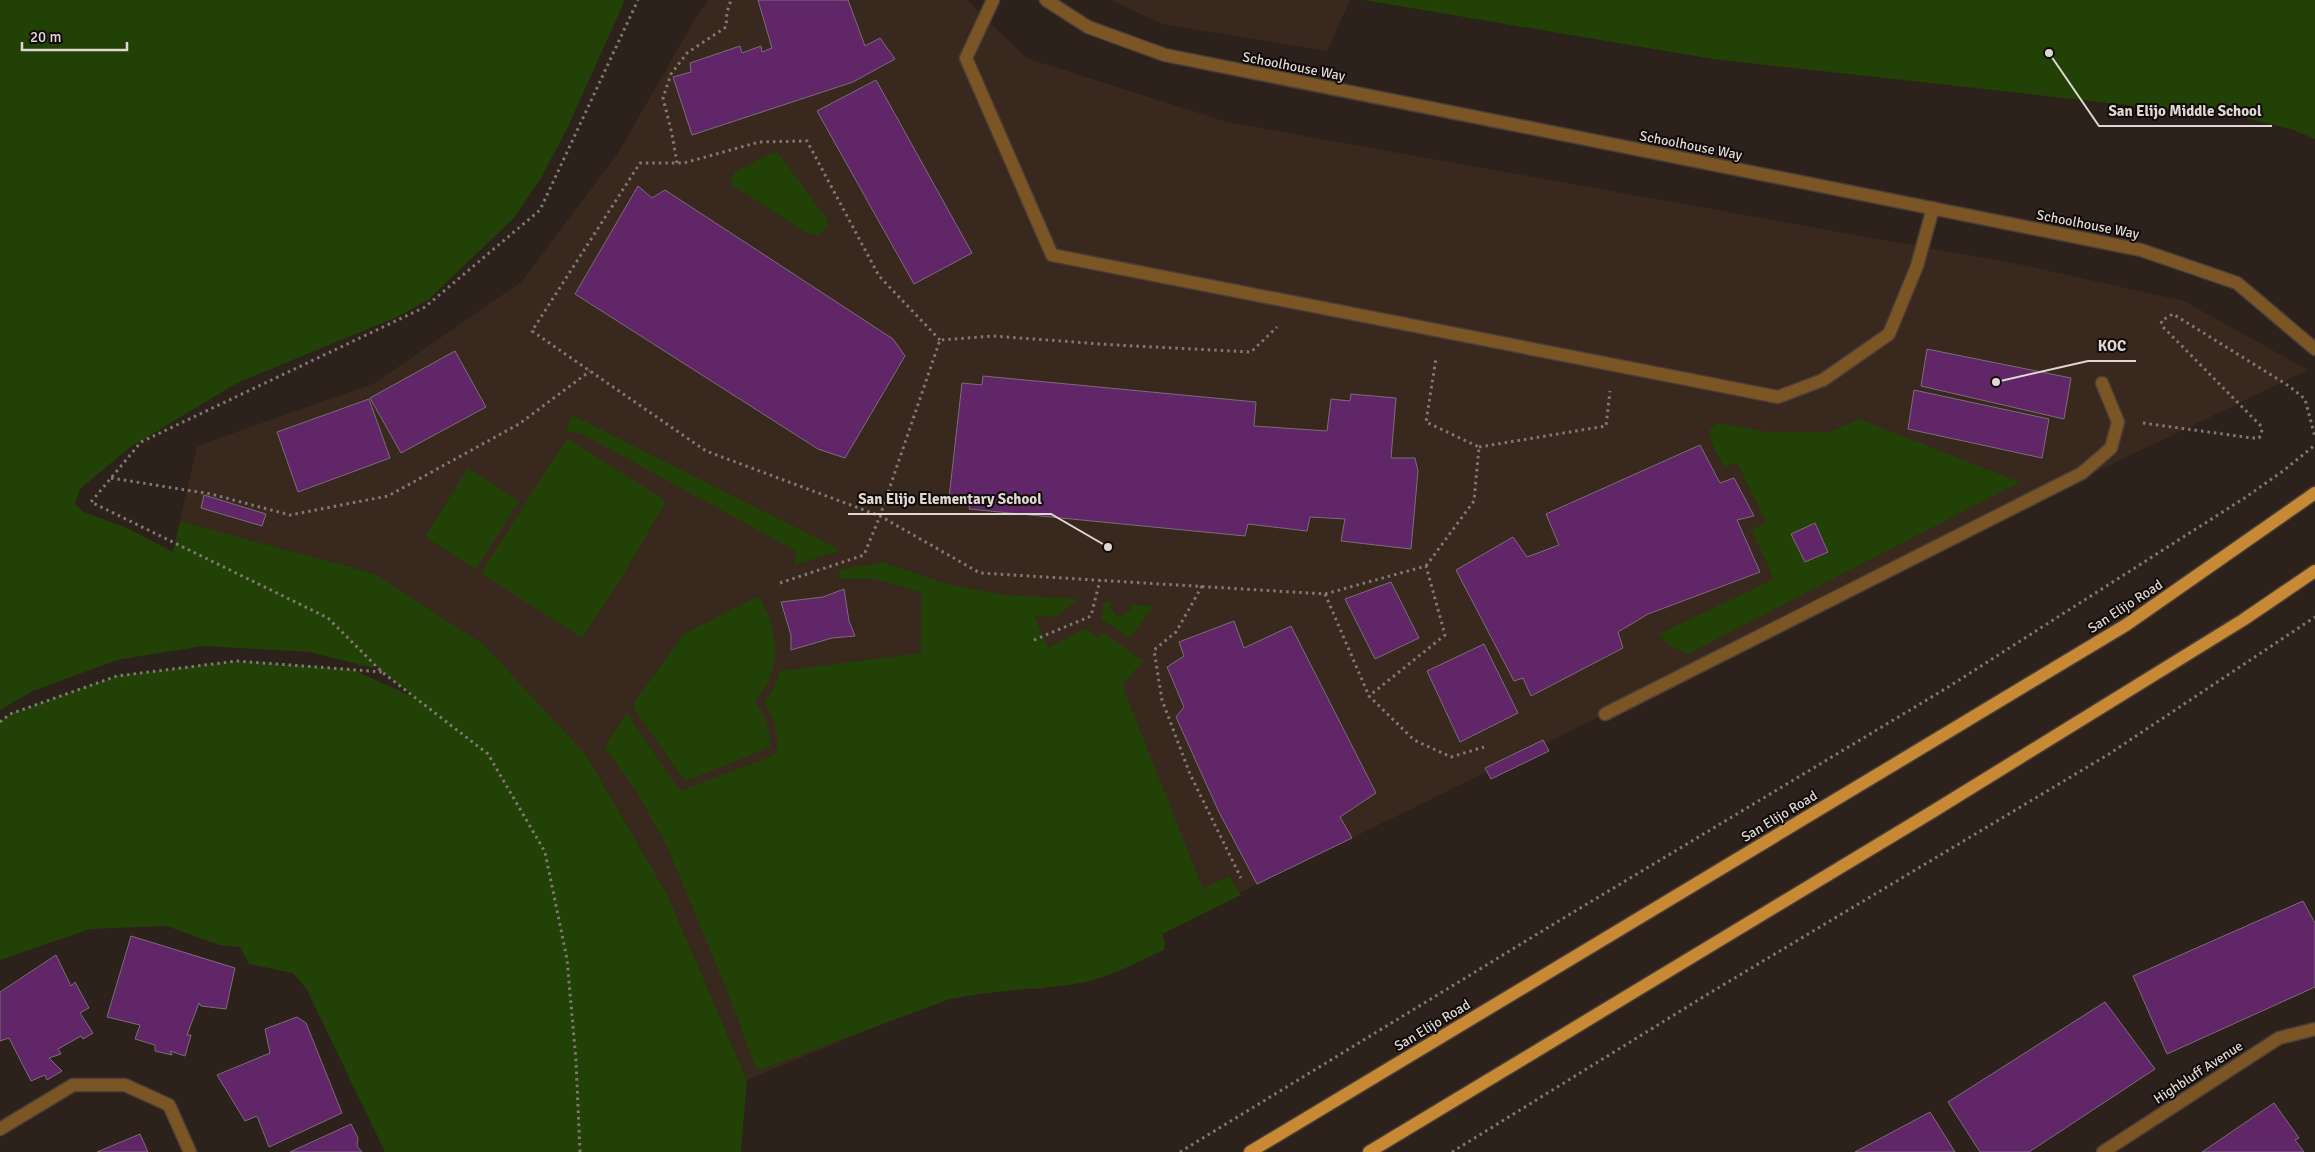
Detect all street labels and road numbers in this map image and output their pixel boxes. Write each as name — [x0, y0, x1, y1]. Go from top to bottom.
street label: Schoolhouse Way — [1241, 48, 1347, 85]
street label: Schoolhouse Way — [1638, 127, 1744, 164]
street label: Schoolhouse Way — [2035, 206, 2141, 243]
street label: San Elijo Road — [2085, 576, 2166, 637]
street label: San Elijo Road — [1738, 787, 1820, 846]
street label: San Elijo Road — [1391, 996, 1473, 1055]
street label: Highbluff Avenue — [2150, 1037, 2246, 1108]

